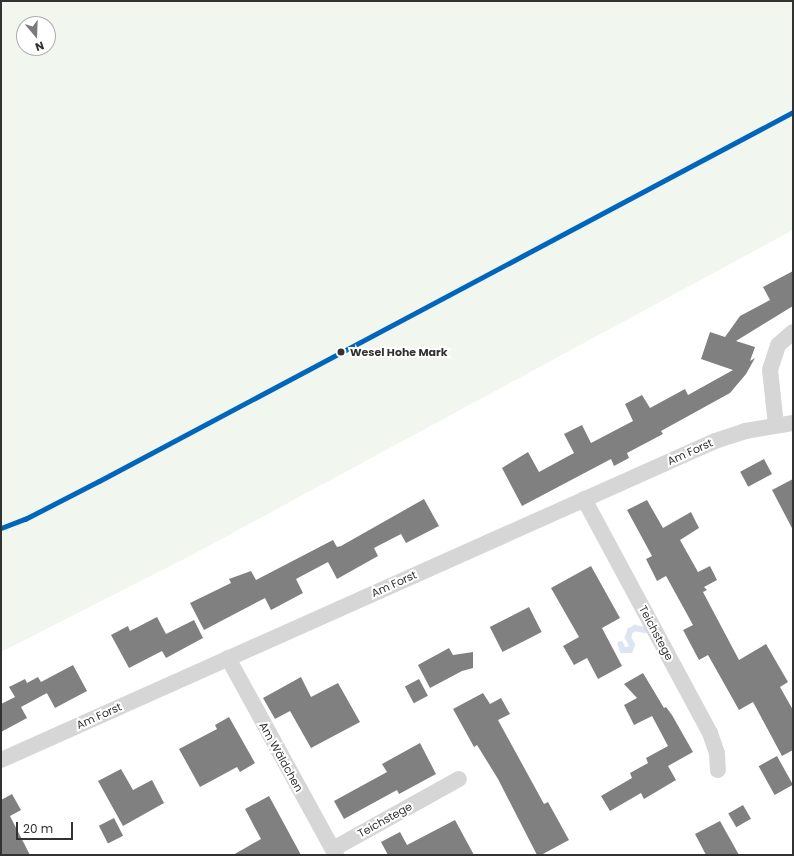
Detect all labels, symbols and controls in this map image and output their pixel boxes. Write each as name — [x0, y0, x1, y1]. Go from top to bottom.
north arrow — [16, 16, 56, 56]
text: N — [33, 37, 46, 55]
marker: Wesel Hohe Mark — [334, 345, 348, 359]
place label: Wesel Hohe Mark — [350, 345, 447, 359]
street label: Am Forst — [665, 436, 715, 468]
street label: Am Forst — [369, 568, 419, 600]
street label: Teichstege — [636, 603, 676, 663]
street label: Am Forst — [74, 700, 124, 732]
street label: Am Wäldchen — [256, 720, 306, 794]
street label: Teichstege — [356, 800, 414, 840]
scale bar — [18, 814, 75, 840]
text: 20 m — [23, 820, 53, 837]

